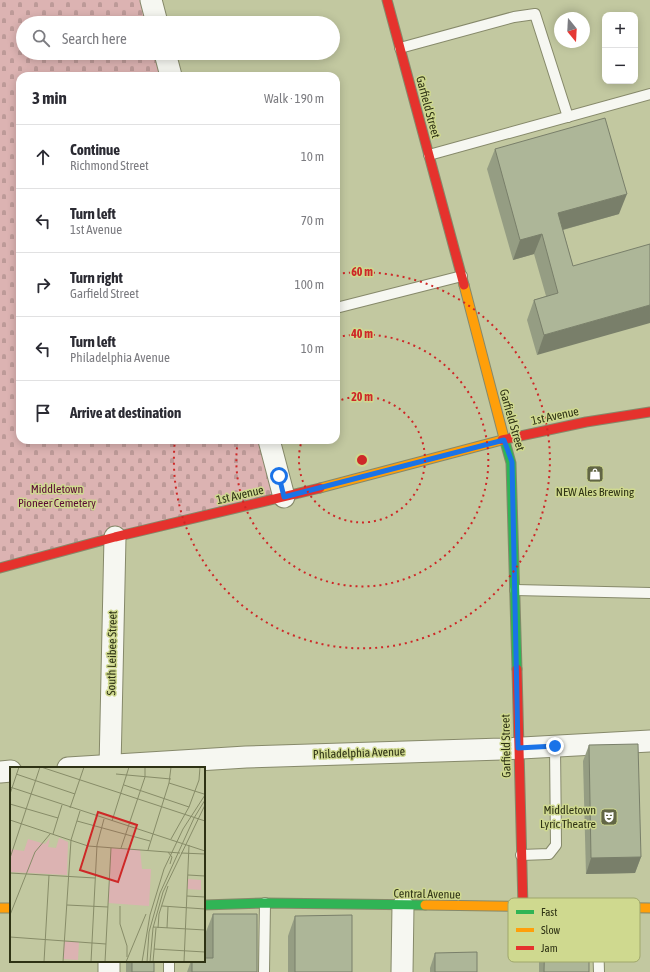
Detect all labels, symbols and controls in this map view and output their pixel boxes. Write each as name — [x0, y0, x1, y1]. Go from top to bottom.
north arrow — [554, 12, 590, 48]
map controls — [602, 12, 638, 84]
button: + — [602, 12, 638, 48]
search box — [16, 16, 340, 60]
icon: search — [30, 27, 52, 49]
text: Search here — [62, 30, 127, 47]
button: − — [602, 48, 638, 84]
street label: Garfield Street — [413, 74, 443, 140]
text: 3 min — [32, 88, 67, 108]
text: Walk · 190 m — [264, 91, 324, 106]
text: Continue — [70, 141, 120, 158]
icon: ahead — [32, 146, 54, 168]
text: 10 m — [301, 149, 324, 164]
text: Richmond Street — [70, 158, 149, 173]
text: Turn left — [70, 205, 116, 222]
icon: left — [32, 210, 54, 232]
text: 70 m — [301, 213, 324, 228]
text: 1st Avenue — [70, 222, 122, 237]
text: 60 m — [351, 265, 373, 279]
text: Turn right — [70, 269, 123, 286]
icon: right — [32, 274, 54, 296]
text: 100 m — [295, 277, 324, 292]
text: Garfield Street — [70, 286, 139, 301]
text: 40 m — [350, 327, 373, 341]
text: Turn left — [70, 333, 116, 350]
icon: left — [32, 338, 54, 360]
text: 10 m — [301, 341, 324, 356]
text: Philadelphia Avenue — [70, 350, 170, 365]
street label: Garfield Street — [497, 387, 528, 453]
text: 20 m — [351, 390, 373, 404]
icon: arrive — [32, 402, 54, 424]
text: Arrive at destination — [70, 404, 181, 421]
street label: 1st Avenue — [530, 404, 580, 428]
centre of rings — [355, 453, 369, 467]
shop icon: NEW Ales Brewing — [585, 464, 605, 484]
route start — [270, 467, 288, 485]
park label: Middletown Pioneer Cemetery — [18, 482, 96, 510]
street label: 1st Avenue — [215, 483, 265, 507]
place label: NEW Ales Brewing — [556, 485, 635, 499]
street label: South Leibee Street — [104, 610, 120, 695]
street label: Garfield Street — [498, 714, 514, 778]
route end — [546, 737, 564, 755]
street label: Philadelphia Avenue — [313, 744, 405, 762]
inset map — [10, 767, 205, 962]
place label: Middletown Lyric Theatre — [540, 803, 596, 831]
theatre icon: Middletown Lyric Theatre — [599, 807, 619, 827]
street label: Central Avenue — [393, 886, 461, 902]
legend — [508, 898, 640, 962]
text: Fast — [541, 906, 557, 918]
text: Slow — [541, 924, 560, 936]
text: Jam — [541, 942, 558, 954]

